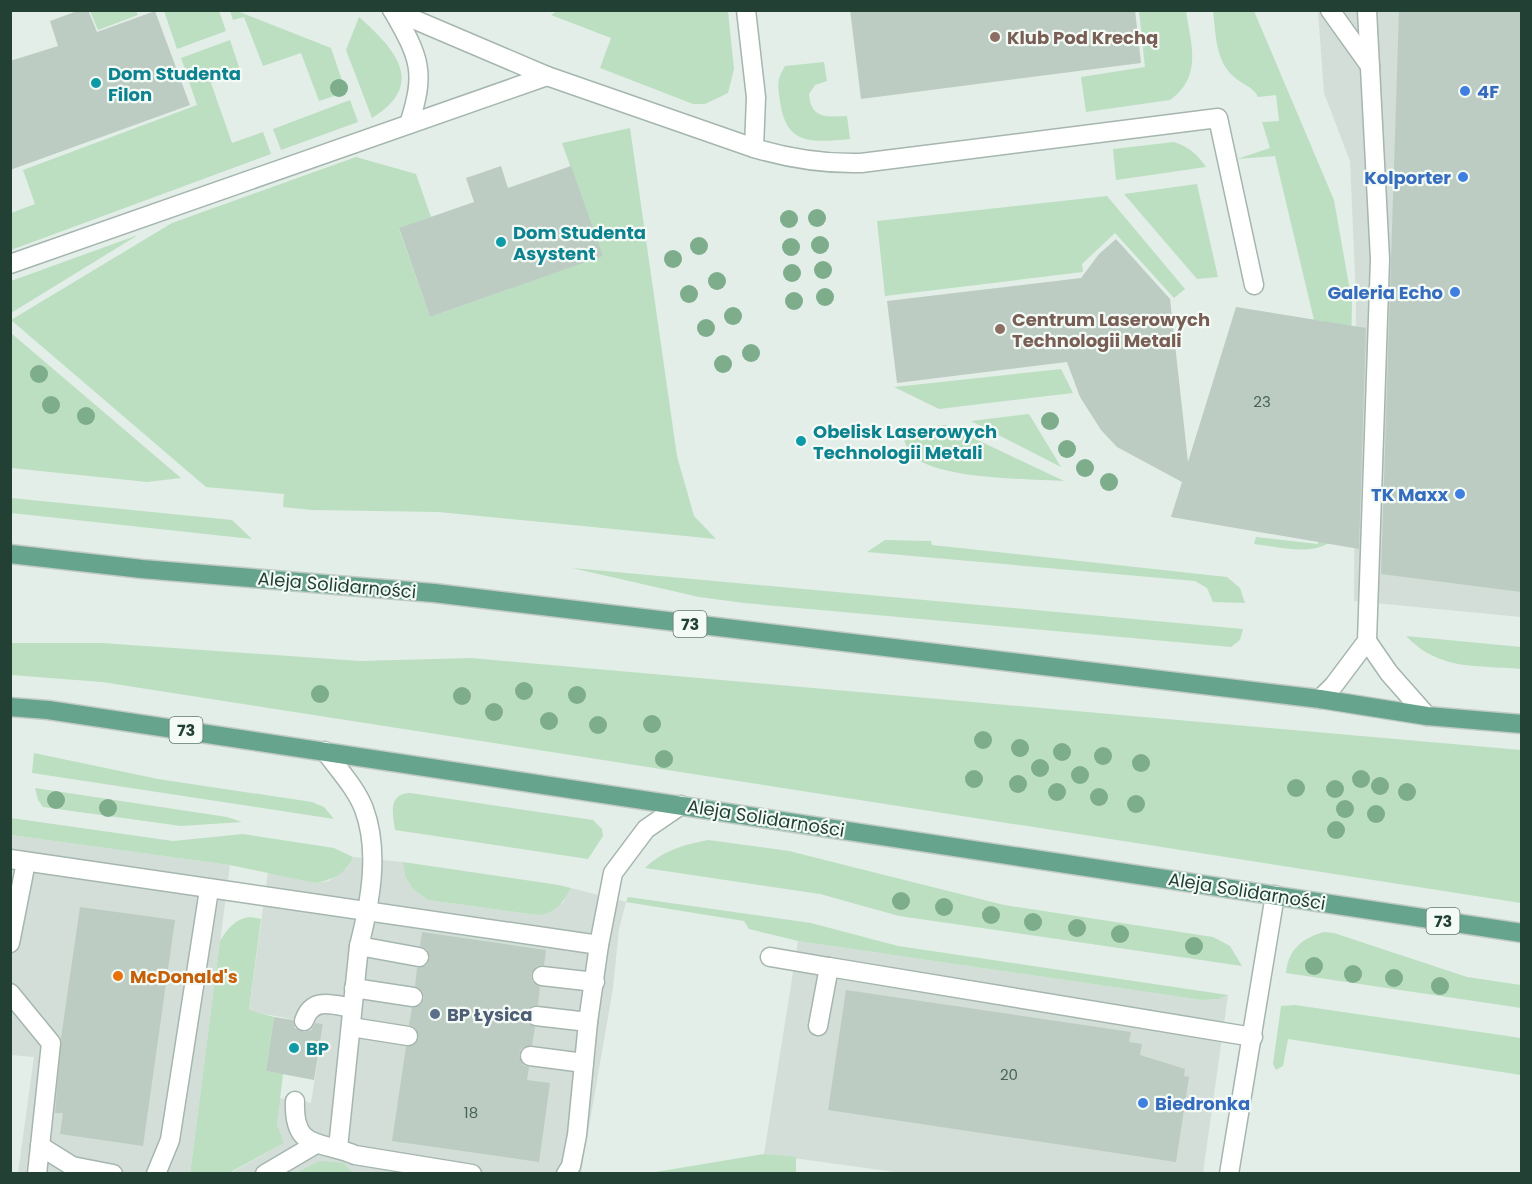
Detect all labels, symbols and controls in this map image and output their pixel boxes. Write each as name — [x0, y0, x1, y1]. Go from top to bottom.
place label: Klub Pod Krechą — [1007, 25, 1158, 50]
marker: Klub Pod Krechą — [988, 30, 1002, 44]
place label: Dom Studenta Filon — [108, 61, 241, 107]
marker: Dom Studenta Filon — [89, 76, 103, 90]
place label: 4F — [1477, 79, 1499, 104]
marker: 4F — [1458, 84, 1472, 98]
place label: Kolporter — [1364, 165, 1451, 190]
marker: Kolporter — [1456, 170, 1470, 184]
place label: Dom Studenta Asystent — [513, 220, 646, 266]
marker: Dom Studenta Asystent — [494, 235, 508, 249]
place label: Galeria Echo — [1327, 280, 1443, 305]
marker: Galeria Echo — [1448, 285, 1462, 299]
place label: Centrum Laserowych Technologii Metali — [1012, 307, 1210, 353]
marker: Centrum Laserowych Technologii Metali — [993, 322, 1007, 336]
house number: 23 — [1253, 391, 1271, 412]
place label: Obelisk Laserowych Technologii Metali — [813, 419, 997, 465]
marker: Obelisk Laserowych Technologii Metali — [794, 434, 808, 448]
place label: TK Maxx — [1371, 482, 1448, 507]
marker: TK Maxx — [1453, 487, 1467, 501]
street label: Aleja Solidarności — [257, 566, 417, 604]
road number: 73 — [674, 611, 706, 637]
road number: 73 — [170, 717, 202, 743]
street label: Aleja Solidarności — [686, 793, 846, 843]
street label: Aleja Solidarności — [1167, 866, 1327, 916]
road number: 73 — [1426, 908, 1460, 934]
place label: McDonald's — [130, 964, 238, 989]
marker: McDonald's — [111, 969, 125, 983]
place label: BP Łysica — [447, 1002, 532, 1027]
marker: BP Łysica — [428, 1007, 442, 1021]
place label: BP — [306, 1036, 329, 1061]
marker: BP — [287, 1041, 301, 1055]
house number: 20 — [1000, 1064, 1018, 1085]
place label: Biedronka — [1155, 1091, 1250, 1116]
marker: Biedronka — [1136, 1096, 1150, 1110]
house number: 18 — [464, 1102, 478, 1123]

